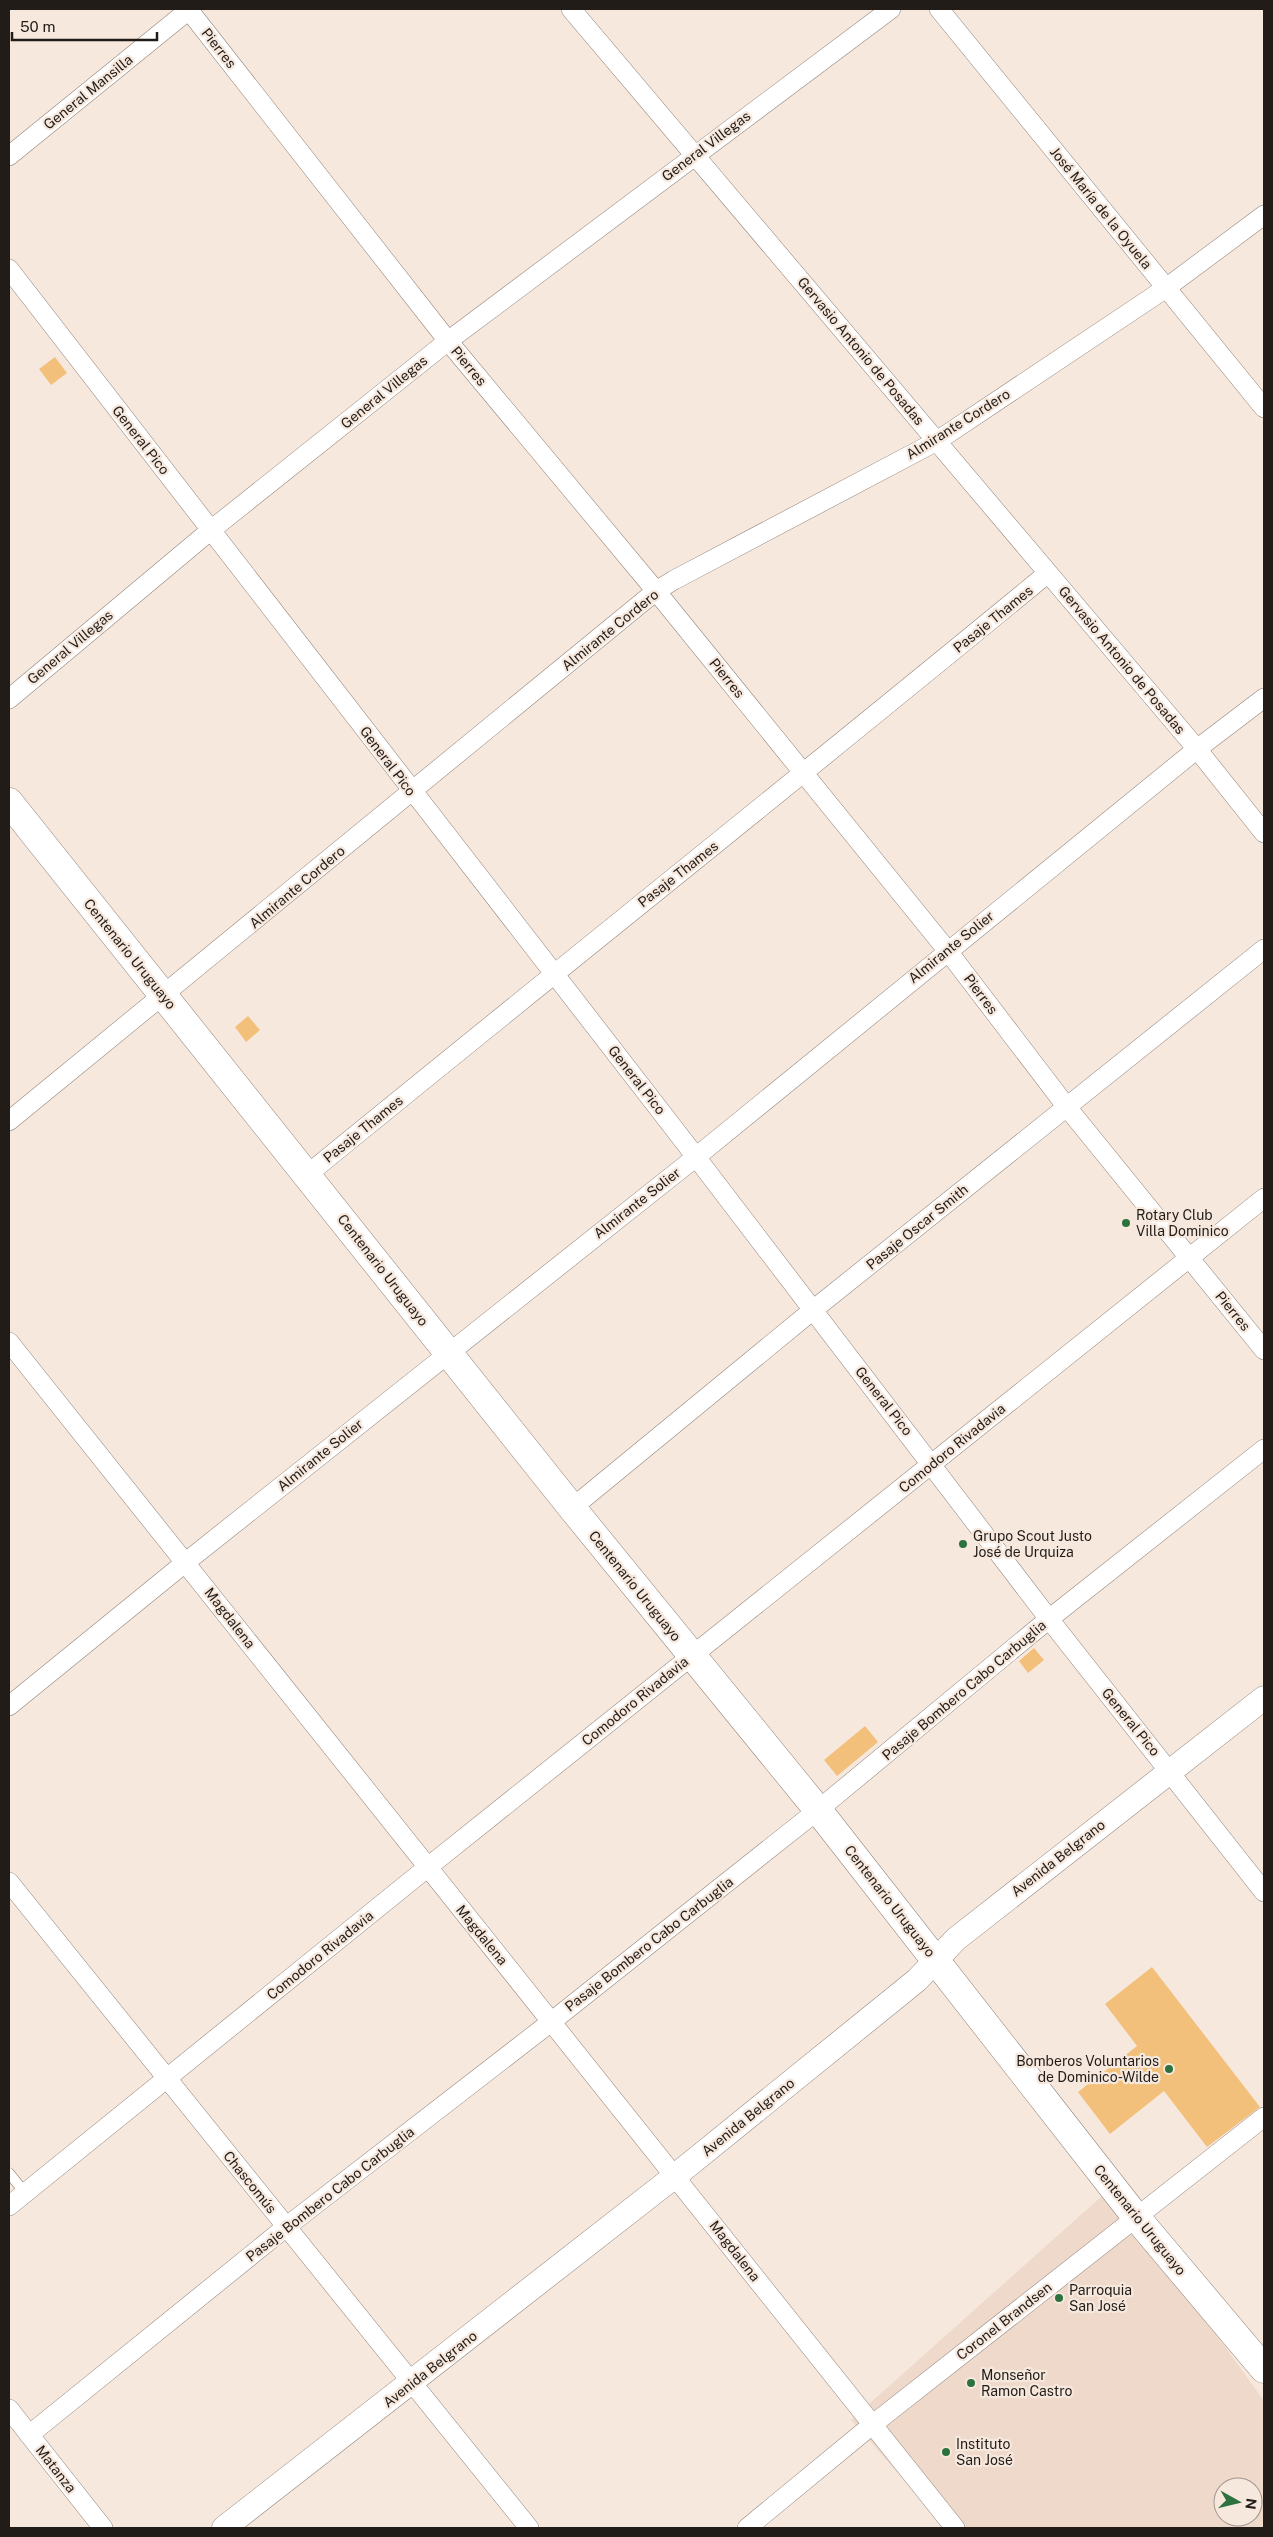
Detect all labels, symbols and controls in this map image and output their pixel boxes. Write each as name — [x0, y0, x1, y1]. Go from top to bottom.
scale bar — [12, 10, 158, 42]
text: 50 m — [20, 18, 55, 35]
street label: Pierres — [198, 25, 240, 71]
street label: General Mansilla — [40, 51, 136, 133]
street label: General Villegas — [659, 108, 753, 184]
street label: José María de la Oyuela — [1047, 144, 1155, 272]
street label: Gervasio Antonio de Posadas — [794, 274, 928, 428]
street label: Pierres — [448, 343, 490, 389]
street label: General Villegas — [338, 352, 430, 432]
street label: Almirante Cordero — [903, 386, 1013, 462]
street label: General Pico — [109, 403, 173, 478]
street label: Pasaje Thames — [950, 582, 1036, 656]
street label: Gervasio Antonio de Posadas — [1055, 583, 1189, 737]
street label: Almirante Cordero — [559, 586, 662, 674]
street label: General Villegas — [24, 607, 116, 687]
street label: Pierres — [706, 655, 748, 701]
street label: General Pico — [357, 723, 419, 799]
street label: Pasaje Thames — [635, 838, 721, 910]
street label: Almirante Cordero — [246, 842, 348, 932]
street label: Centenario Uruguayo — [81, 896, 179, 1012]
street label: Almirante Solier — [905, 908, 997, 986]
street label: Pierres — [961, 971, 1001, 1017]
street label: General Pico — [605, 1043, 669, 1118]
street label: Pasaje Thames — [320, 1092, 406, 1166]
street label: Almirante Solier — [591, 1164, 683, 1242]
street label: Pasaje Oscar Smith — [863, 1181, 971, 1273]
place label: Rotary Club Villa Dominico — [1136, 1207, 1229, 1239]
street label: Centenario Uruguayo — [334, 1211, 432, 1329]
marker: Rotary Club Villa Dominico — [1120, 1217, 1132, 1229]
street label: Pierres — [1212, 1288, 1254, 1334]
street label: General Pico — [852, 1364, 916, 1439]
street label: Comodoro Rivadavia — [896, 1400, 1008, 1496]
street label: Almirante Solier — [274, 1416, 366, 1494]
street label: Centenario Uruguayo — [586, 1528, 684, 1644]
place label: Grupo Scout Justo José de Urquiza — [973, 1528, 1092, 1560]
marker: Grupo Scout Justo José de Urquiza — [957, 1538, 969, 1550]
street label: Magdalena — [201, 1585, 259, 1651]
street label: Pasaje Bombero Cabo Carbuglia — [879, 1617, 1049, 1763]
street label: Comodoro Rivadavia — [579, 1653, 691, 1749]
street label: General Pico — [1099, 1685, 1163, 1759]
street label: Avenida Belgrano — [1008, 1816, 1108, 1900]
street label: Centenario Uruguayo — [841, 1842, 939, 1960]
street label: Pasaje Bombero Cabo Carbuglia — [562, 1873, 736, 2015]
street label: Magdalena — [453, 1902, 511, 1968]
street label: Comodoro Rivadavia — [264, 1907, 376, 2003]
place label: Bomberos Voluntarios de Dominico-Wilde — [1016, 2053, 1159, 2085]
marker: Bomberos Voluntarios de Dominico-Wilde — [1163, 2063, 1175, 2075]
street label: Avenida Belgrano — [698, 2075, 798, 2159]
street label: Pasaje Bombero Cabo Carbuglia — [243, 2123, 417, 2265]
street label: Chascomús — [220, 2148, 280, 2216]
street label: Centenario Uruguayo — [1091, 2162, 1189, 2278]
street label: Magdalena — [706, 2218, 764, 2284]
street label: Coronel Brandsen — [953, 2279, 1055, 2363]
place label: Parroquia San José — [1069, 2282, 1132, 2314]
marker: Parroquia San José — [1053, 2292, 1065, 2304]
street label: Avenida Belgrano — [380, 2327, 480, 2411]
place label: Monseñor Ramon Castro — [981, 2367, 1073, 2399]
marker: Monseñor Ramon Castro — [965, 2377, 977, 2389]
place label: Instituto San José — [956, 2436, 1013, 2468]
street label: Matanza — [33, 2442, 79, 2496]
marker: Instituto San José — [940, 2446, 952, 2458]
north arrow — [1213, 2477, 1263, 2527]
text: N — [1242, 2497, 1260, 2510]

